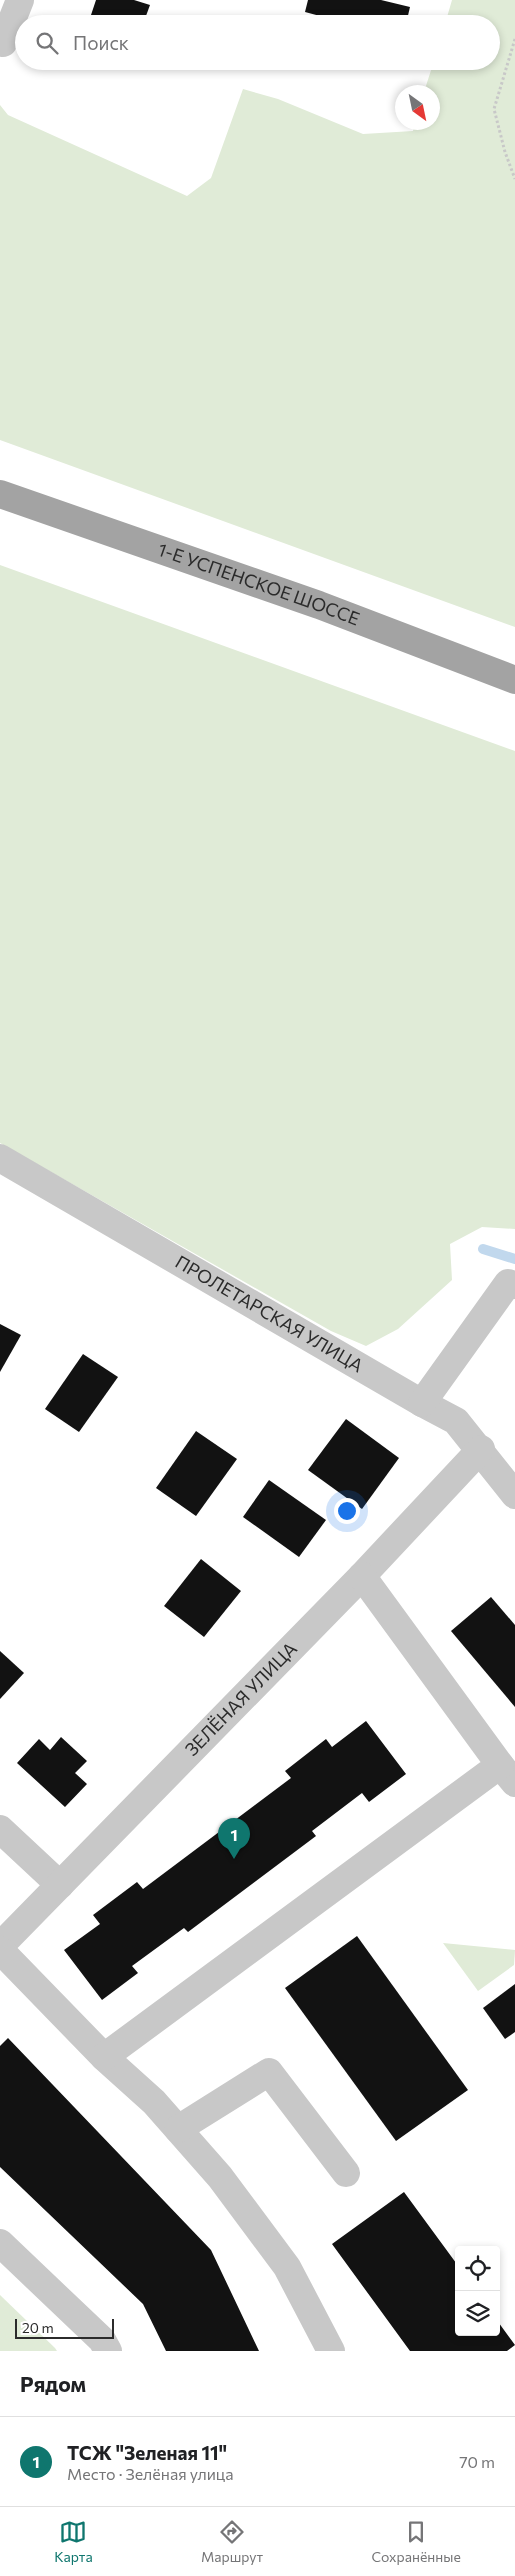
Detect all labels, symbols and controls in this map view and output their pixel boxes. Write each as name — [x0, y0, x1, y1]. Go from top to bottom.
search box — [15, 15, 500, 70]
icon: search — [33, 29, 61, 57]
text: Поиск — [73, 31, 129, 54]
north arrow — [395, 85, 440, 130]
street label: 1-Е УСПЕНСКОЕ ШОССЕ — [155, 538, 363, 630]
street label: ПРОЛЕТАРСКАЯ УЛИЦА — [172, 1250, 367, 1376]
your location — [334, 1498, 360, 1524]
street label: ЗЕЛЁНАЯ УЛИЦА — [180, 1637, 301, 1760]
pin: 1 — [218, 1818, 250, 1859]
map controls — [455, 2246, 500, 2336]
button: locate — [455, 2246, 500, 2291]
button: layers — [455, 2291, 500, 2336]
scale bar — [15, 2316, 114, 2339]
text: 20 m — [22, 2319, 54, 2336]
text: Рядом — [20, 2371, 86, 2396]
text: ТСЖ "Зеленая 11" — [67, 2441, 227, 2464]
text: 1 — [32, 2452, 40, 2471]
text: 70 m — [459, 2452, 495, 2471]
text: Место · Зелёная улица — [67, 2464, 233, 2483]
tab: Карта — [54, 2518, 93, 2565]
tab: Маршрут — [201, 2518, 263, 2565]
tab: Сохранённые — [371, 2518, 461, 2565]

